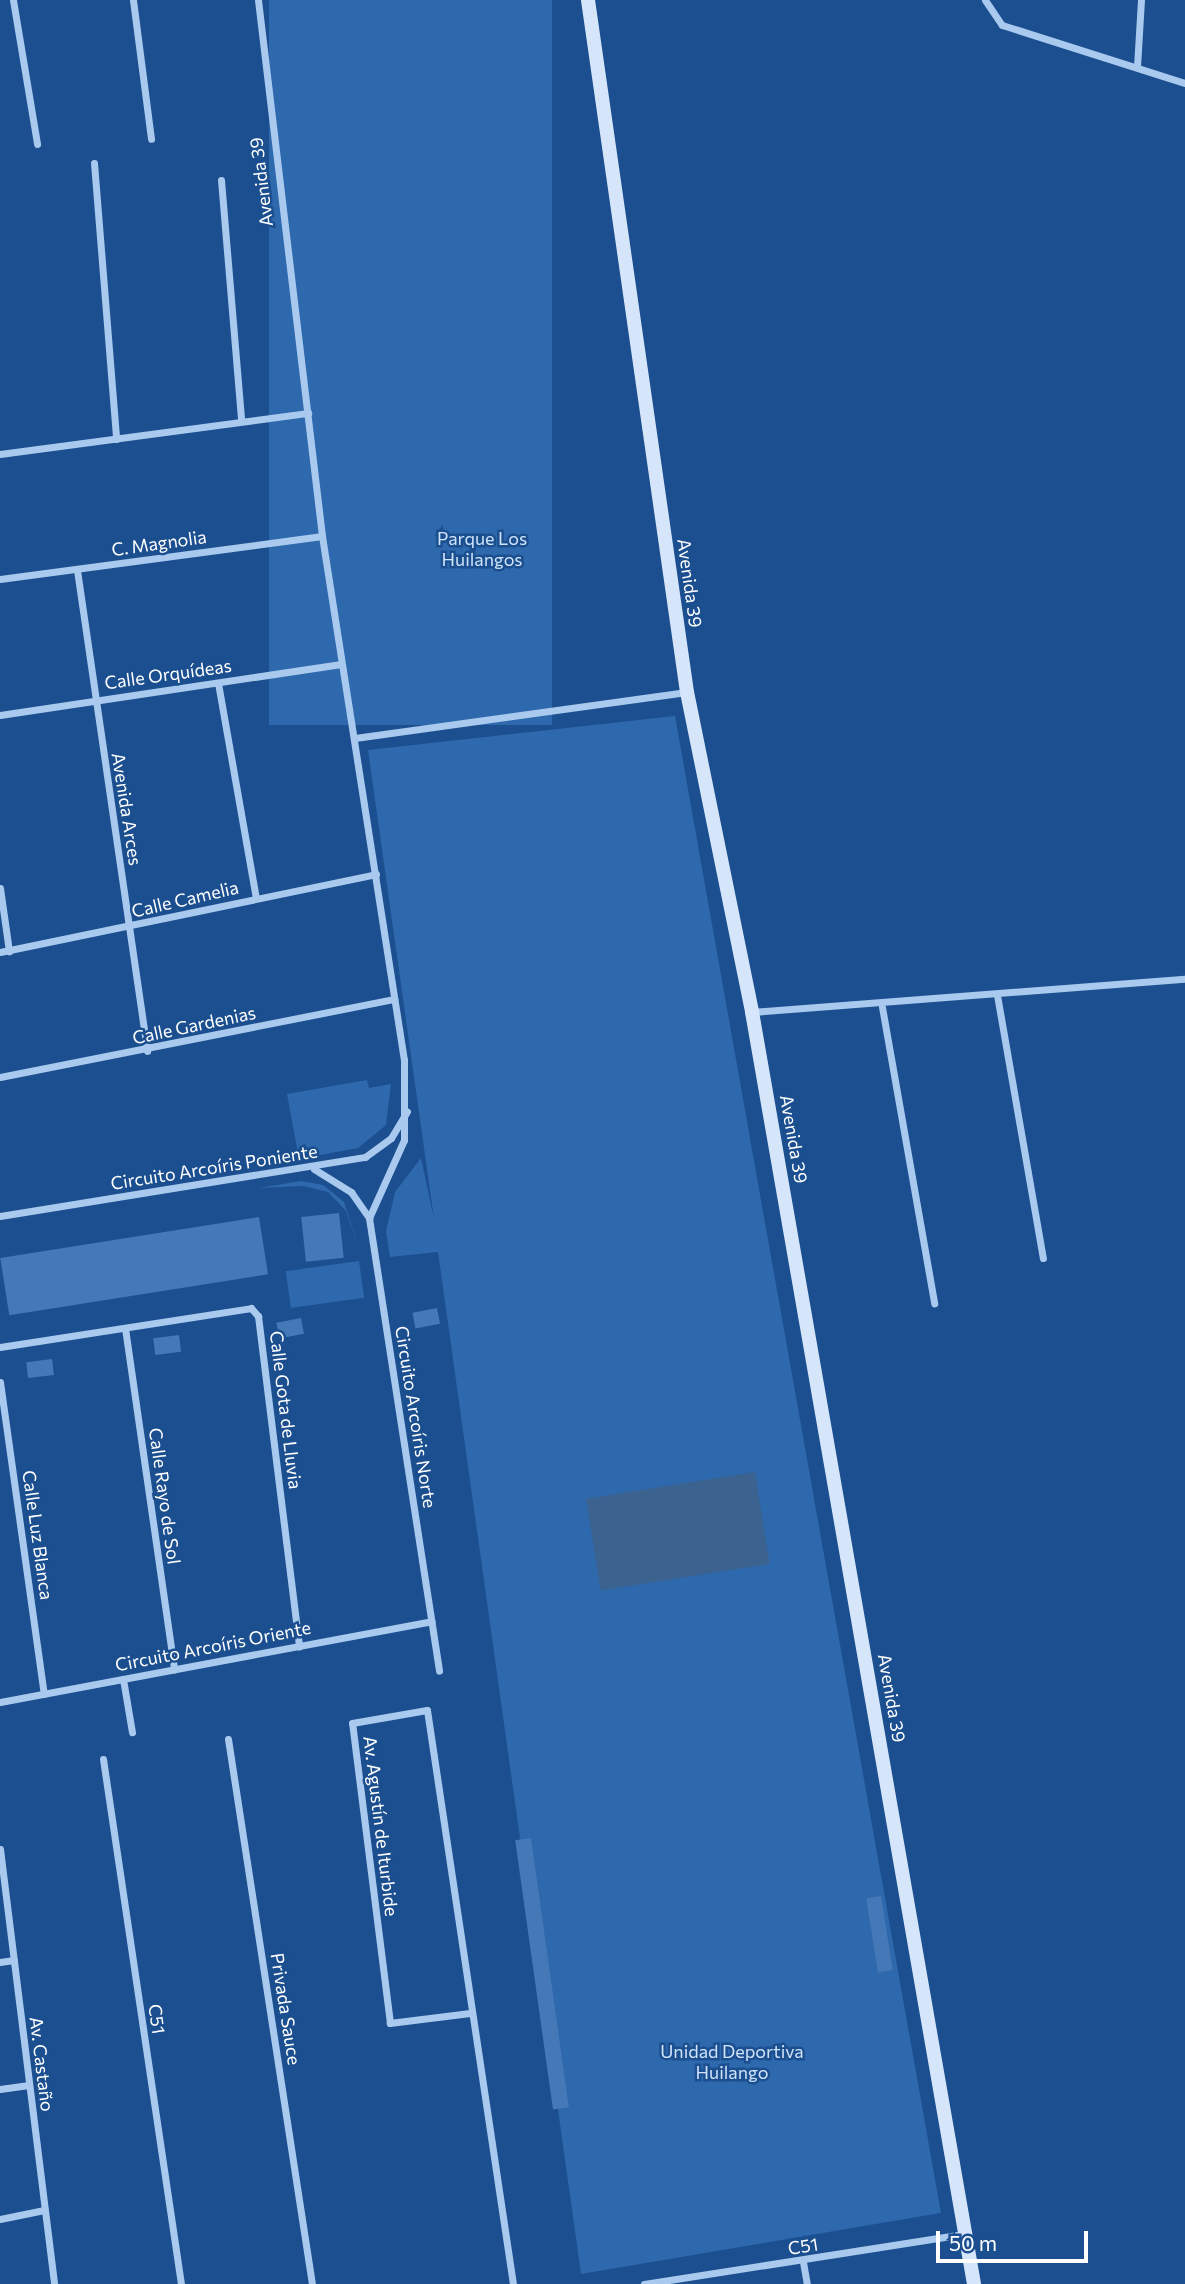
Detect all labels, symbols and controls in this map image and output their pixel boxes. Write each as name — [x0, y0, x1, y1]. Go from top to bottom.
street label: Avenida 39 — [245, 136, 277, 228]
street label: C. Magnolia — [110, 526, 208, 560]
park label: Parque Los Huilangos — [437, 528, 527, 570]
street label: Avenida 39 — [673, 537, 707, 629]
street label: Calle Orquídeas — [103, 654, 233, 694]
street label: Avenida Arces — [107, 751, 147, 867]
street label: Calle Camelia — [129, 876, 241, 922]
street label: Calle Gardenias — [130, 1001, 258, 1049]
street label: Avenida 39 — [776, 1093, 812, 1185]
street label: Circuito Arcoíris Poniente — [109, 1140, 319, 1194]
street label: Circuito Arcoíris Norte — [391, 1324, 441, 1510]
street label: Calle Gota de Lluvia — [266, 1330, 306, 1490]
street label: Calle Rayo de Sol — [145, 1426, 185, 1566]
street label: Calle Luz Blanca — [18, 1469, 58, 1601]
street label: Circuito Arcoíris Oriente — [113, 1616, 313, 1676]
street label: Avenida 39 — [874, 1652, 910, 1744]
street label: Av. Agustín de Iturbide — [359, 1735, 403, 1917]
street label: Privada Sauce — [266, 1951, 306, 2067]
street label: C51 — [144, 2002, 170, 2036]
street label: Av. Castaño — [25, 2015, 59, 2113]
park label: Unidad Deportiva Huilango — [660, 2041, 804, 2084]
scale bar — [940, 2218, 1092, 2262]
text: 50 m — [949, 2230, 997, 2255]
street label: C51 — [786, 2233, 820, 2259]

